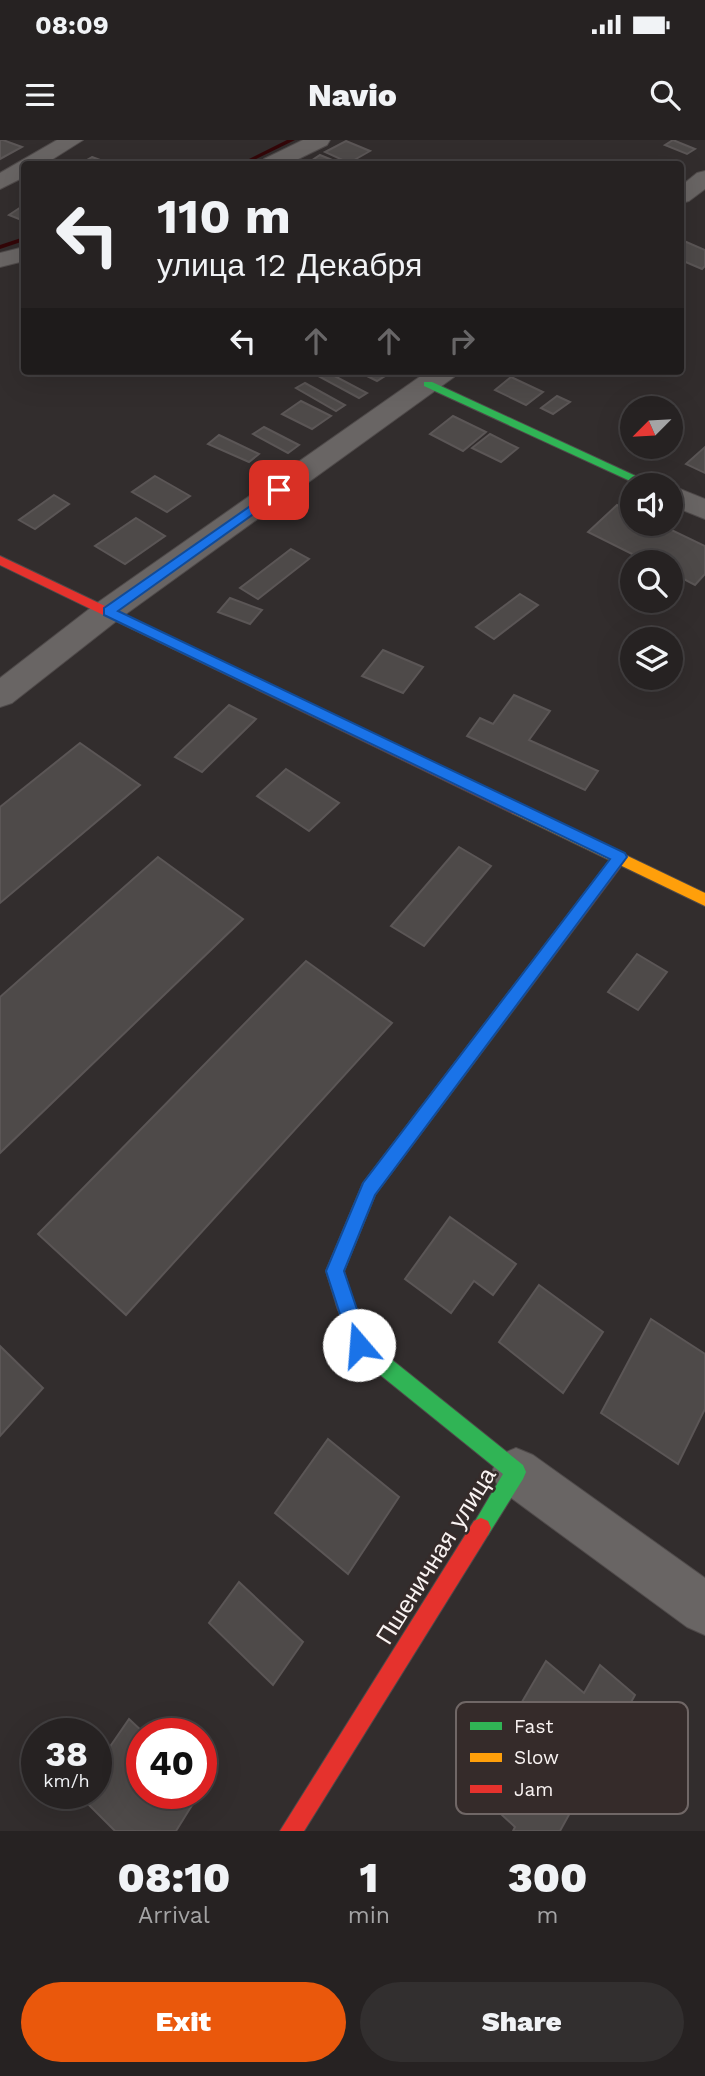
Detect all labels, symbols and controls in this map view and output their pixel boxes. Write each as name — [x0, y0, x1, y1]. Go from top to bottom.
text: 08:09 — [35, 10, 109, 40]
icon: menu — [21, 76, 59, 114]
text: Navio — [308, 76, 397, 114]
icon: search — [646, 76, 684, 114]
text: 110 m — [157, 187, 291, 245]
icon: left — [42, 189, 133, 280]
text: улица 12 Декабря — [157, 246, 422, 284]
icon: left — [224, 322, 262, 360]
icon: ahead — [297, 322, 335, 360]
icon: ahead — [370, 322, 408, 360]
icon: right — [443, 322, 481, 360]
north arrow — [620, 396, 682, 458]
map controls — [620, 396, 683, 690]
pin — [249, 460, 309, 520]
icon: arrive — [260, 471, 298, 509]
button: sound — [620, 473, 683, 536]
button: search — [620, 550, 683, 613]
button: layers — [620, 627, 683, 690]
position arrow — [322, 1308, 396, 1382]
street label: Пшеничная улица — [370, 1462, 502, 1649]
legend — [456, 1702, 688, 1814]
text: Fast — [514, 1715, 553, 1738]
speed limit sign: 40 — [126, 1718, 217, 1809]
text: 38 — [45, 1733, 88, 1775]
text: Slow — [514, 1746, 559, 1769]
text: km/h — [43, 1770, 90, 1791]
text: Jam — [514, 1778, 553, 1801]
text: 08:10 — [118, 1853, 230, 1902]
text: 1 — [360, 1853, 378, 1902]
text: 300 — [508, 1853, 587, 1902]
text: Arrival — [138, 1902, 210, 1929]
text: min — [348, 1902, 390, 1929]
text: m — [537, 1902, 559, 1929]
button: Exit — [21, 1982, 346, 2062]
button: Share — [360, 1982, 684, 2062]

